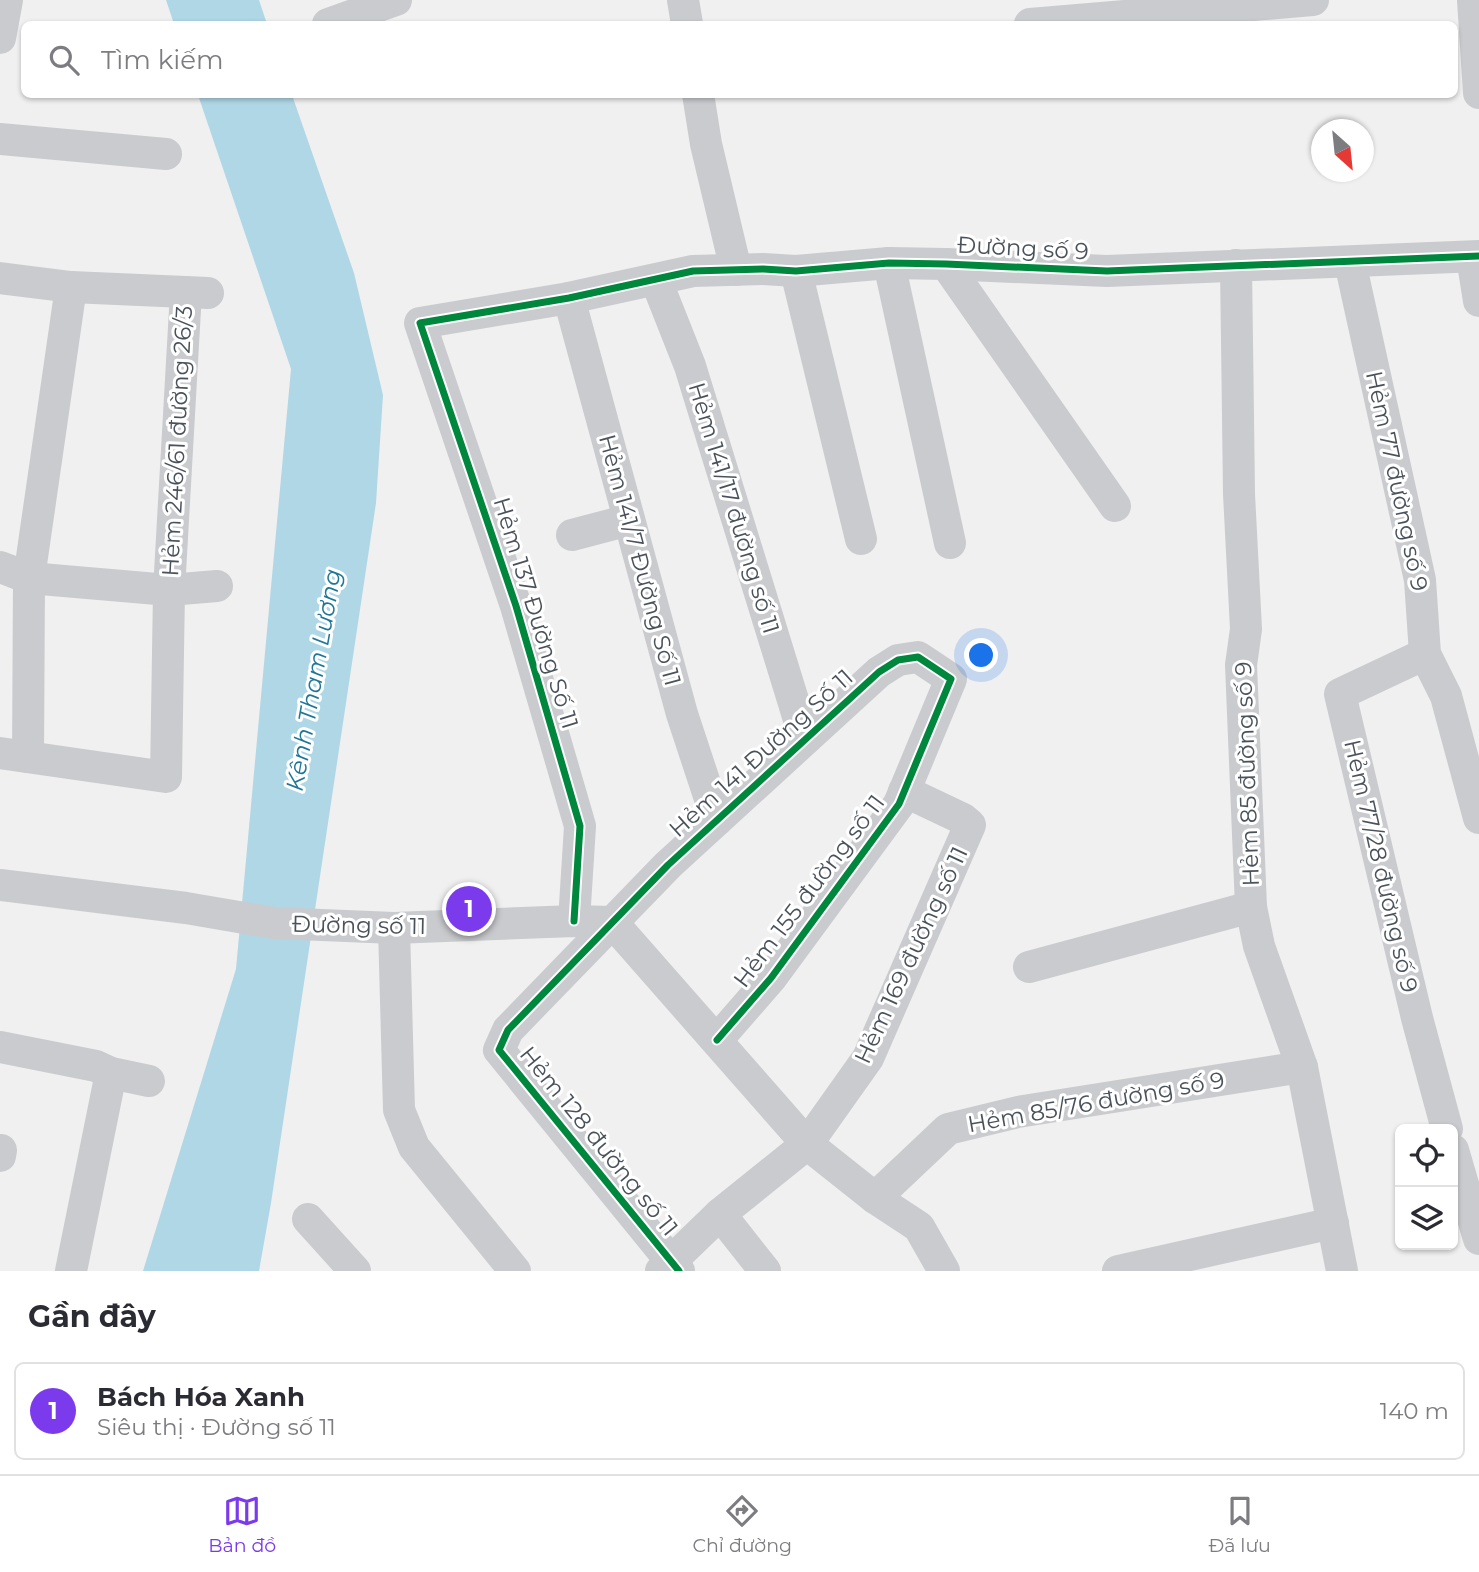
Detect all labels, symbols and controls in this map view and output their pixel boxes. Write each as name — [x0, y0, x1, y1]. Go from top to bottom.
search box — [21, 21, 1458, 98]
icon: search — [45, 41, 83, 79]
text: Tìm kiếm — [101, 44, 224, 76]
north arrow — [1311, 119, 1374, 182]
street label: Đường số 9 — [957, 231, 1089, 265]
street label: Hẻm 246/61 đường 26/3 — [156, 305, 198, 577]
street label: Hẻm 77 đường số 9 — [1360, 368, 1434, 594]
street label: Hẻm 141/17 đường số 11 — [682, 379, 786, 637]
street label: Hẻm 141/7 Đường Số 11 — [593, 431, 687, 689]
street label: Hẻm 137 Đường Số 11 — [487, 494, 585, 732]
water label: Kênh Tham Lương — [280, 567, 347, 793]
your location — [964, 638, 998, 672]
street label: Hẻm 85 đường số 9 — [1229, 661, 1265, 887]
street label: Hẻm 141 Đường Số 11 — [663, 663, 859, 843]
street label: Hẻm 77/28 đường số 9 — [1338, 737, 1424, 995]
street label: Hẻm 155 đường số 11 — [727, 789, 891, 993]
street label: Hẻm 169 đường số 11 — [848, 842, 974, 1068]
pin: 1 — [446, 883, 492, 935]
street label: Đường số 11 — [292, 910, 426, 940]
street label: Hẻm 128 đường số 11 — [514, 1041, 684, 1241]
street label: Hẻm 85/76 đường số 9 — [966, 1066, 1226, 1138]
map controls — [1395, 1124, 1458, 1250]
button: locate — [1395, 1124, 1458, 1187]
button: layers — [1395, 1187, 1458, 1250]
text: Gần đây — [28, 1298, 156, 1335]
text: Bách Hóa Xanh — [97, 1381, 305, 1413]
text: 1 — [48, 1397, 58, 1425]
text: 140 m — [1380, 1397, 1449, 1425]
text: Siêu thị · Đường số 11 — [97, 1413, 336, 1441]
tab: Bản đồ — [208, 1492, 276, 1557]
tab: Chỉ đường — [693, 1492, 792, 1557]
tab: Đã lưu — [1208, 1492, 1271, 1557]

